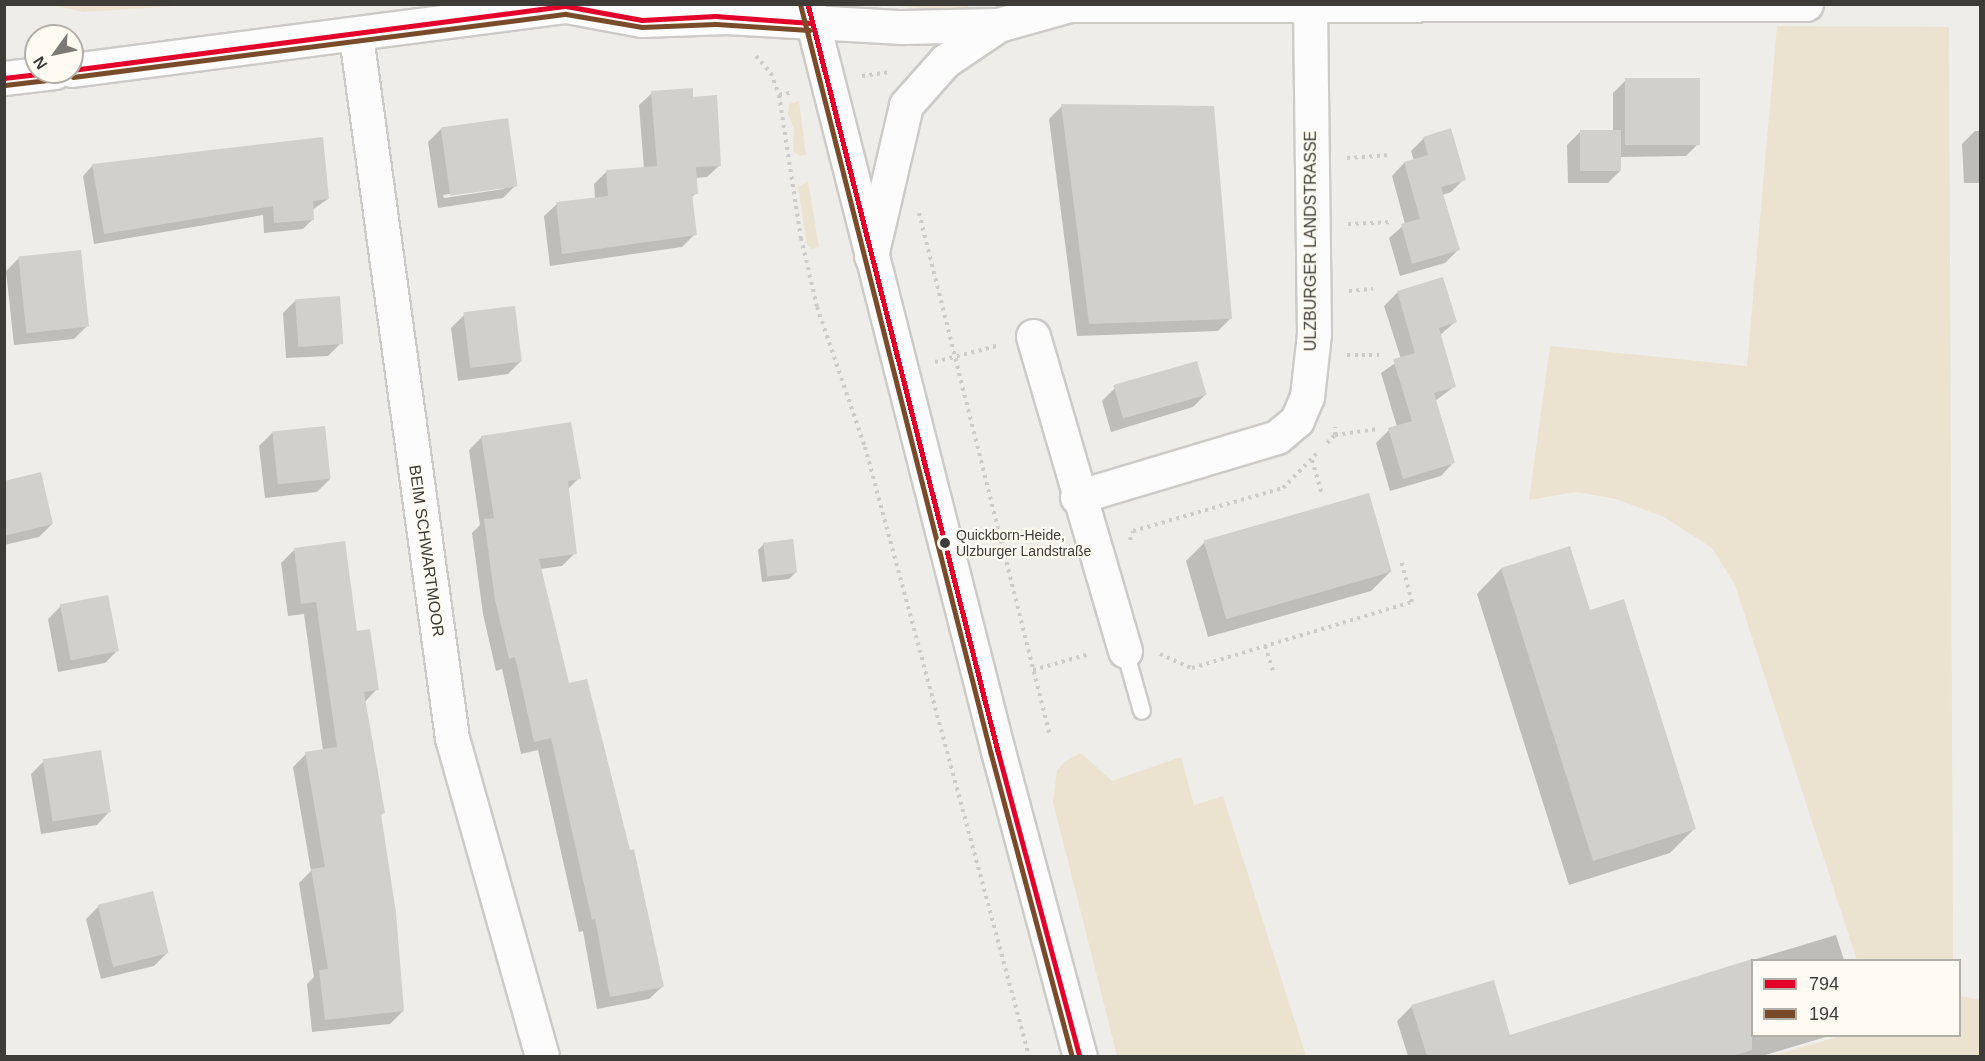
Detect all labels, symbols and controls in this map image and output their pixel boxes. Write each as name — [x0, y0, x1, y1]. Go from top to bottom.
north arrow — [24, 24, 84, 84]
text: N — [30, 54, 50, 72]
street label: ULZBURGER LANDSTRASSE — [1301, 131, 1321, 351]
street label: BEIM SCHWARTMOOR — [404, 464, 448, 638]
place label: Quickborn-Heide, Ulzburger Landstraße — [956, 527, 1091, 560]
marker: Quickborn-Heide, Ulzburger Landstraße — [939, 537, 951, 549]
legend — [1751, 959, 1961, 1037]
text: 794 — [1809, 974, 1839, 994]
text: 194 — [1809, 1004, 1839, 1024]

